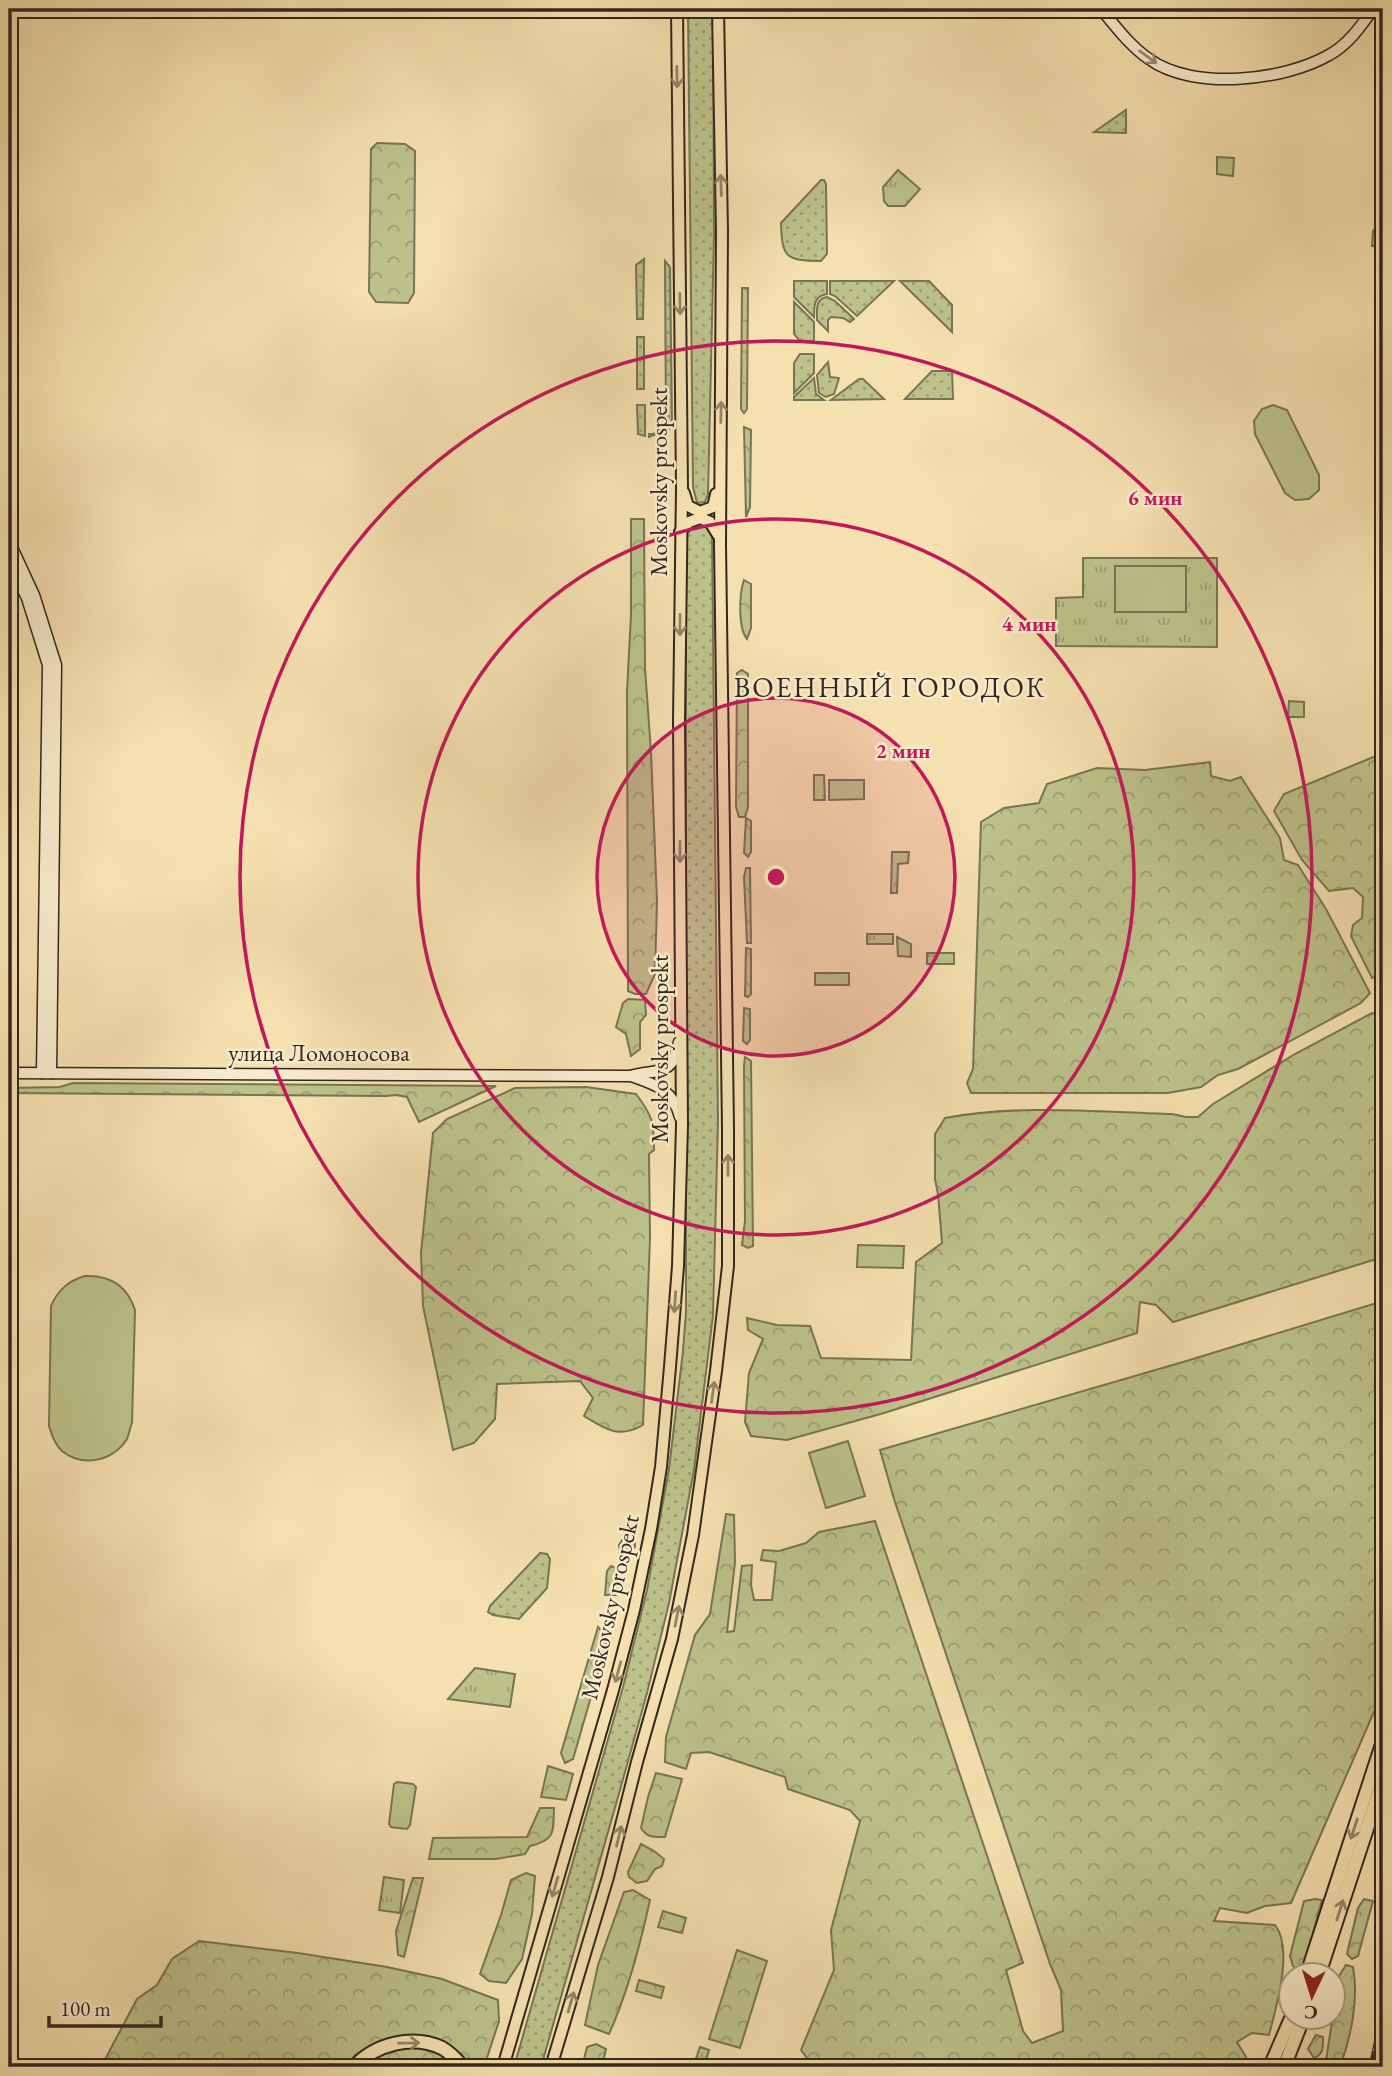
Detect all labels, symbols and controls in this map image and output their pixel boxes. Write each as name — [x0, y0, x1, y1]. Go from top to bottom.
one-way arrow — [1138, 50, 1157, 64]
one-way arrow — [671, 65, 684, 88]
one-way arrow — [715, 174, 728, 197]
one-way arrow — [673, 293, 687, 316]
street label: Moskovsky prospekt — [643, 387, 674, 577]
one-way arrow — [714, 401, 728, 424]
text: 6 мин — [1128, 484, 1182, 511]
text: 4 мин — [1002, 610, 1056, 637]
one-way arrow — [673, 613, 687, 636]
district label: ВОЕННЫЙ ГОРОДОК — [734, 669, 1046, 705]
text: 2 мин — [876, 737, 930, 764]
one-way arrow — [673, 840, 687, 863]
centre of rings — [764, 865, 788, 889]
street label: Moskovsky prospekt — [644, 954, 675, 1144]
street label: улица Ломоносова — [228, 1037, 410, 1068]
one-way arrow — [721, 1154, 735, 1177]
one-way arrow — [668, 1291, 681, 1313]
one-way arrow — [707, 1381, 720, 1404]
street label: Moskovsky prospekt — [573, 1511, 646, 1703]
one-way arrow — [670, 1605, 684, 1628]
one-way arrow — [611, 1660, 624, 1682]
one-way arrow — [1347, 1818, 1360, 1840]
one-way arrow — [613, 1825, 626, 1848]
one-way arrow — [548, 1876, 561, 1898]
one-way arrow — [1335, 1899, 1347, 1921]
north arrow — [1276, 1960, 1346, 2030]
scale bar — [49, 1985, 161, 2029]
one-way arrow — [565, 1991, 578, 2014]
text: 100 m — [60, 1995, 111, 2022]
text: С — [1303, 2000, 1318, 2025]
one-way arrow — [397, 2036, 420, 2050]

